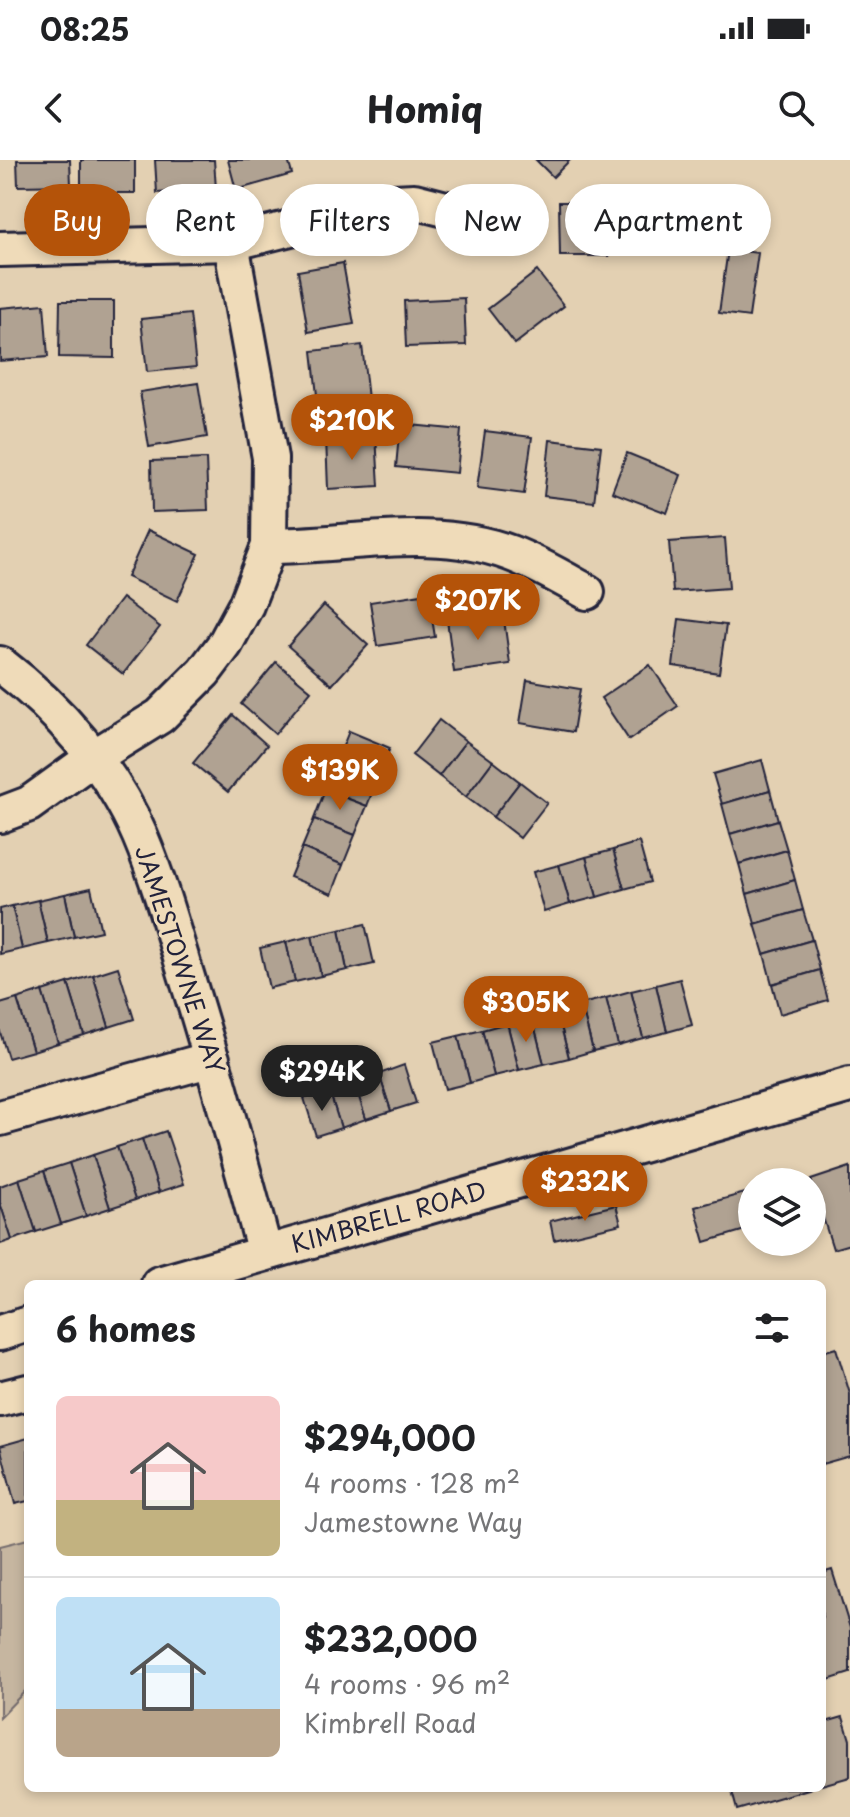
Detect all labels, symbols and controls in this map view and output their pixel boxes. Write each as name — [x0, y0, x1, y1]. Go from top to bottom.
text: 08:25 — [40, 6, 130, 51]
text: Homiq — [367, 81, 483, 135]
icon: back — [32, 86, 76, 130]
icon: search — [774, 86, 818, 130]
chip: Buy — [24, 184, 130, 256]
chip: Rent — [146, 184, 264, 256]
chip: Filters — [280, 184, 419, 256]
chip: New — [435, 184, 549, 256]
chip: Apartment — [565, 184, 771, 256]
pin: $210K — [296, 394, 408, 462]
text: $210K — [309, 400, 395, 439]
pin: $207K — [422, 574, 534, 642]
text: $207K — [435, 580, 521, 619]
pin: $139K — [284, 744, 396, 812]
text: $139K — [301, 750, 380, 789]
street label: JAMESTOWNE WAY — [127, 840, 235, 1079]
pin: $305K — [470, 976, 582, 1044]
text: $305K — [482, 982, 570, 1021]
pin: $294K — [266, 1045, 378, 1113]
text: $294K — [279, 1051, 365, 1090]
pin: $232K — [529, 1155, 641, 1223]
text: $232K — [540, 1161, 630, 1200]
map controls — [738, 1168, 826, 1256]
button: layers — [738, 1168, 826, 1256]
street label: KIMBRELL ROAD — [287, 1171, 490, 1261]
text: 6 homes — [56, 1302, 196, 1354]
icon: filters — [750, 1306, 794, 1350]
text: $294,000 — [304, 1411, 476, 1463]
icon: home — [120, 1428, 216, 1524]
text: 4 rooms · 128 m² — [304, 1463, 520, 1502]
text: Jamestowne Way — [304, 1502, 523, 1541]
text: $232,000 — [304, 1612, 478, 1664]
icon: home — [120, 1629, 216, 1725]
text: 4 rooms · 96 m² — [304, 1664, 510, 1703]
text: Kimbrell Road — [304, 1703, 477, 1742]

